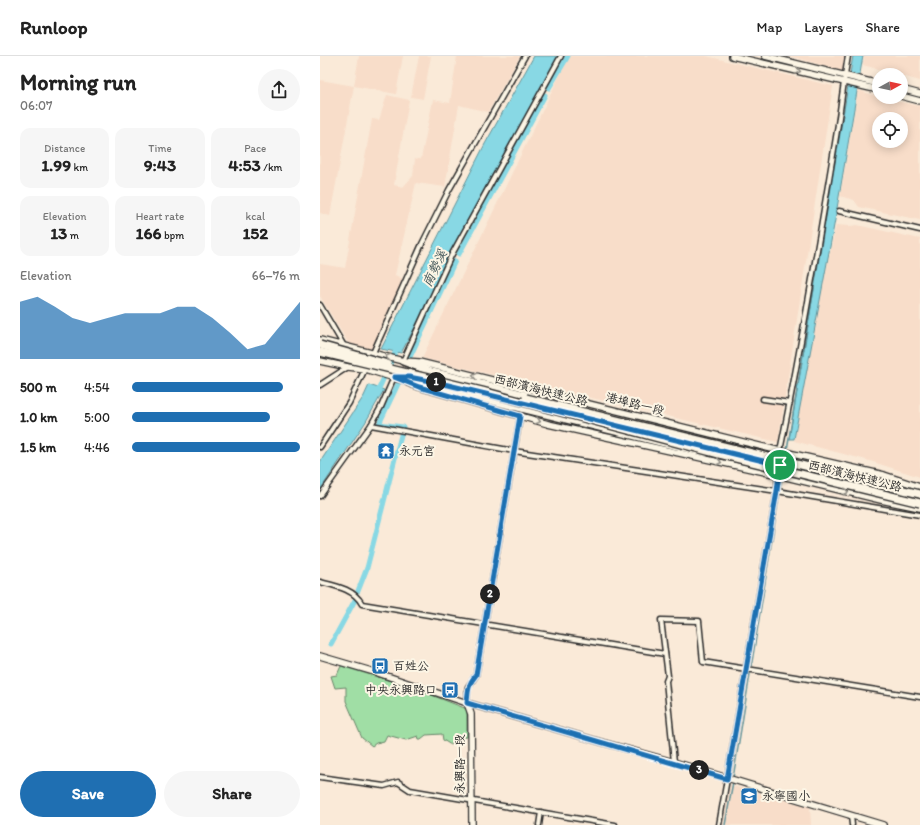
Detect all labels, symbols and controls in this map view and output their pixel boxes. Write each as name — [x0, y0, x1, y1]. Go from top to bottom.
text: Runloop — [20, 16, 87, 39]
text: Map — [757, 19, 782, 36]
text: Layers — [804, 19, 843, 36]
text: Share — [865, 19, 900, 36]
one-way arrow — [794, 66, 801, 75]
north arrow — [872, 68, 908, 104]
map controls — [872, 68, 908, 148]
text: Morning run — [20, 69, 136, 96]
button: share — [258, 69, 300, 111]
text: 06:07 — [20, 98, 53, 113]
button: locate — [872, 112, 908, 148]
text: Distance — [44, 142, 85, 155]
text: Time — [148, 142, 172, 155]
text: Pace — [244, 142, 266, 155]
text: 1.99 — [41, 155, 71, 175]
text: 9:43 — [144, 155, 176, 175]
text: 4:53 — [228, 155, 261, 175]
text: km — [71, 161, 88, 174]
text: /km — [261, 161, 282, 174]
text: Elevation — [43, 210, 87, 223]
text: Heart rate — [136, 210, 184, 223]
text: kcal — [246, 210, 265, 223]
text: 13 — [50, 223, 67, 243]
text: 166 — [136, 223, 161, 243]
text: 152 — [242, 223, 268, 243]
text: m — [67, 229, 79, 242]
text: bpm — [161, 229, 184, 242]
water label: 南勢溪 — [419, 247, 450, 289]
text: Elevation — [20, 268, 72, 283]
text: 66–76 m — [252, 268, 300, 283]
one-way arrow — [384, 353, 391, 362]
pin: 1 — [426, 372, 446, 392]
one-way arrow — [472, 372, 479, 381]
street label: 西部濱海快速公路 — [493, 372, 589, 408]
text: 1 — [433, 375, 439, 388]
text: 500 m — [20, 380, 57, 395]
text: 4:54 — [84, 380, 110, 395]
street label: 港埠路一段 — [604, 390, 666, 418]
text: 1.0 km — [20, 410, 57, 425]
text: 5:00 — [84, 410, 110, 425]
one-way arrow — [535, 417, 541, 425]
text: 1.5 km — [20, 440, 56, 455]
text: 4:46 — [84, 440, 110, 455]
temple icon: 永元宮 — [376, 441, 396, 461]
place label: 永元宮 — [399, 444, 435, 458]
pin — [763, 448, 797, 482]
icon: arrive — [769, 454, 791, 476]
one-way arrow — [716, 458, 723, 466]
street label: 西部濱海快速公路 — [807, 458, 903, 494]
one-way arrow — [843, 487, 849, 495]
pin: 2 — [480, 584, 500, 604]
text: 2 — [487, 587, 493, 600]
bus stop icon: 百姓公 — [370, 656, 390, 676]
place label: 百姓公 — [393, 659, 429, 673]
bus stop icon: 中央永興路口 — [440, 680, 460, 700]
place label: 中央永興路口 — [365, 683, 437, 697]
street label: 永興路一段 — [453, 734, 467, 794]
pin: 3 — [689, 760, 709, 780]
text: 3 — [696, 763, 702, 776]
button: Save — [20, 771, 156, 817]
button: Share — [164, 771, 300, 817]
school or university icon: 永寧國小 — [739, 786, 759, 806]
place label: 永寧國小 — [762, 789, 810, 803]

